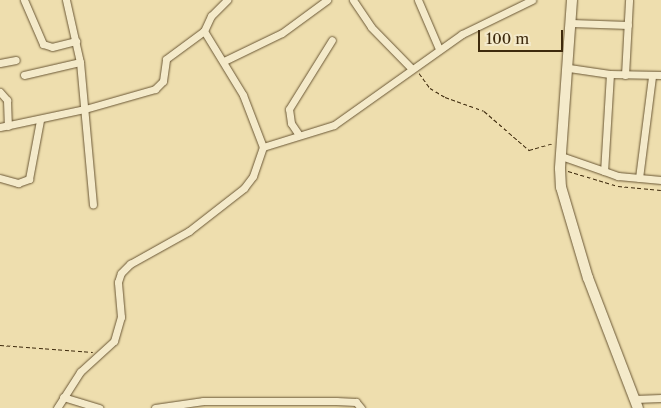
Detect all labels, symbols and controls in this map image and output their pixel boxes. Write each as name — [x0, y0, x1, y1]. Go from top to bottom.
scale bar — [481, 20, 566, 52]
text: 100 m — [486, 29, 529, 48]

